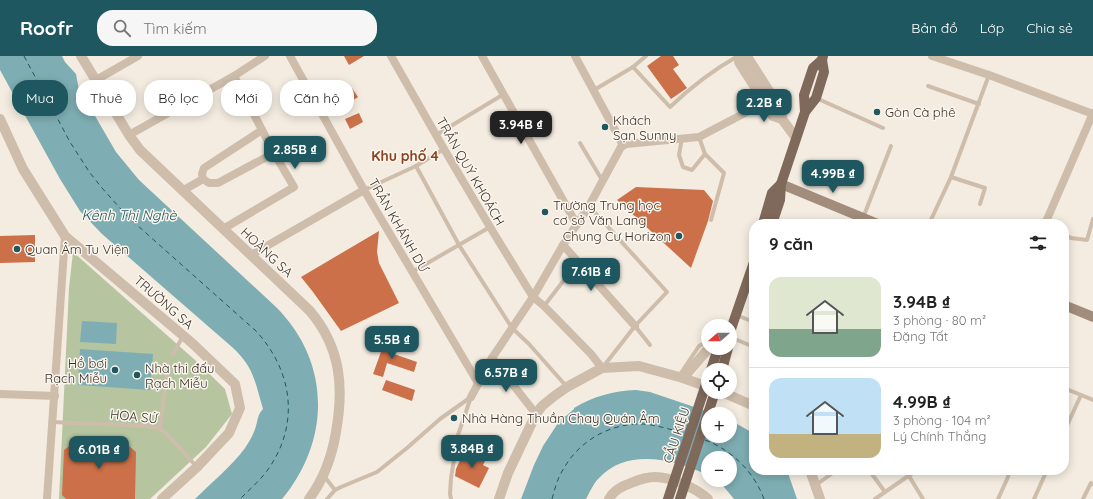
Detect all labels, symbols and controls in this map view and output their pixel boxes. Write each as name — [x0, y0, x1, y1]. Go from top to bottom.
search box — [97, 10, 377, 46]
text: Roofr — [20, 16, 73, 40]
icon: search — [111, 17, 133, 39]
text: Tìm kiếm — [143, 19, 207, 38]
text: Bản đồ — [911, 19, 958, 37]
text: Lớp — [980, 19, 1004, 37]
text: Chia sẻ — [1026, 19, 1073, 37]
chip: Mua — [12, 80, 68, 116]
chip: Thuê — [76, 80, 136, 116]
chip: Bộ lọc — [144, 80, 213, 116]
chip: Mới — [221, 80, 272, 116]
chip: Căn hộ — [280, 80, 354, 116]
pin: 2.2B ₫ — [731, 89, 797, 123]
text: 2.2B ₫ — [746, 94, 782, 110]
place label: Gòn Cà phê — [885, 104, 955, 120]
marker: Gòn Cà phê — [872, 107, 882, 117]
pin: 3.94B ₫ — [484, 111, 558, 145]
place label: Khách Sạn Sunny — [613, 112, 676, 143]
street label: TRẦN QUÝ KHOÁCH — [433, 114, 509, 228]
text: 3.94B ₫ — [499, 116, 543, 132]
marker: Khách Sạn Sunny — [600, 122, 610, 132]
pin: 2.85B ₫ — [258, 136, 332, 170]
text: 2.85B ₫ — [273, 141, 317, 157]
district label: Khu phố 4 — [371, 147, 439, 165]
pin: 4.99B ₫ — [796, 160, 870, 194]
text: 4.99B ₫ — [811, 165, 855, 181]
street label: TRẦN KHÁNH DƯ — [366, 175, 434, 275]
place label: Trường Trung học cơ sở Văn Lang — [553, 197, 660, 228]
water label: Kênh Thị Nghè — [82, 206, 178, 224]
marker: Trường Trung học cơ sở Văn Lang — [540, 207, 550, 217]
street label: HOÀNG SA — [238, 224, 297, 281]
place label: Chung Cư Horizon — [563, 228, 671, 244]
marker: Chung Cư Horizon — [674, 231, 684, 241]
icon: filters — [1027, 232, 1049, 254]
text: 9 căn — [769, 233, 813, 254]
place label: Quan Âm Tu Viện — [25, 241, 129, 257]
marker: Quan Âm Tu Viện — [12, 244, 22, 254]
pin: 7.61B ₫ — [554, 258, 628, 292]
text: 7.61B ₫ — [571, 263, 611, 279]
street label: TRƯỜNG SA — [131, 272, 197, 333]
text: 3.94B ₫ — [893, 291, 950, 312]
icon: home — [801, 293, 849, 341]
text: 3 phòng · 80 m² — [893, 312, 986, 328]
north arrow — [701, 319, 737, 355]
map controls — [701, 319, 737, 487]
pin: 5.5B ₫ — [359, 326, 425, 360]
text: Ðặng Tất — [893, 328, 948, 344]
text: 5.5B ₫ — [374, 331, 410, 347]
place label: Hồ bơi Rạch Miễu — [44, 355, 107, 386]
pin: 6.57B ₫ — [469, 359, 543, 393]
place label: Nhà thi đấu Rạch Miễu — [145, 360, 214, 391]
button: locate — [701, 363, 737, 399]
text: 6.57B ₫ — [484, 364, 528, 380]
marker: Hồ bơi Rạch Miễu — [110, 365, 120, 375]
marker: Nhà thi đấu Rạch Miễu — [132, 370, 142, 380]
text: 4.99B ₫ — [893, 391, 951, 412]
icon: home — [801, 394, 849, 442]
street label: CẦU KIỆU — [658, 405, 693, 465]
street label: HOA SỨ — [109, 406, 159, 427]
button: + — [701, 407, 737, 443]
place label: Nhà Hàng Thuần Chay Quán Âm — [462, 410, 660, 426]
text: 3 phòng · 104 m² — [893, 412, 991, 428]
marker: Nhà Hàng Thuần Chay Quán Âm — [449, 413, 459, 423]
text: Lý Chính Thắng — [893, 428, 986, 444]
pin: 3.84B ₫ — [435, 435, 509, 469]
pin: 6.01B ₫ — [62, 436, 136, 470]
text: 3.84B ₫ — [450, 440, 494, 456]
text: 6.01B ₫ — [78, 441, 120, 457]
button: − — [701, 451, 737, 487]

